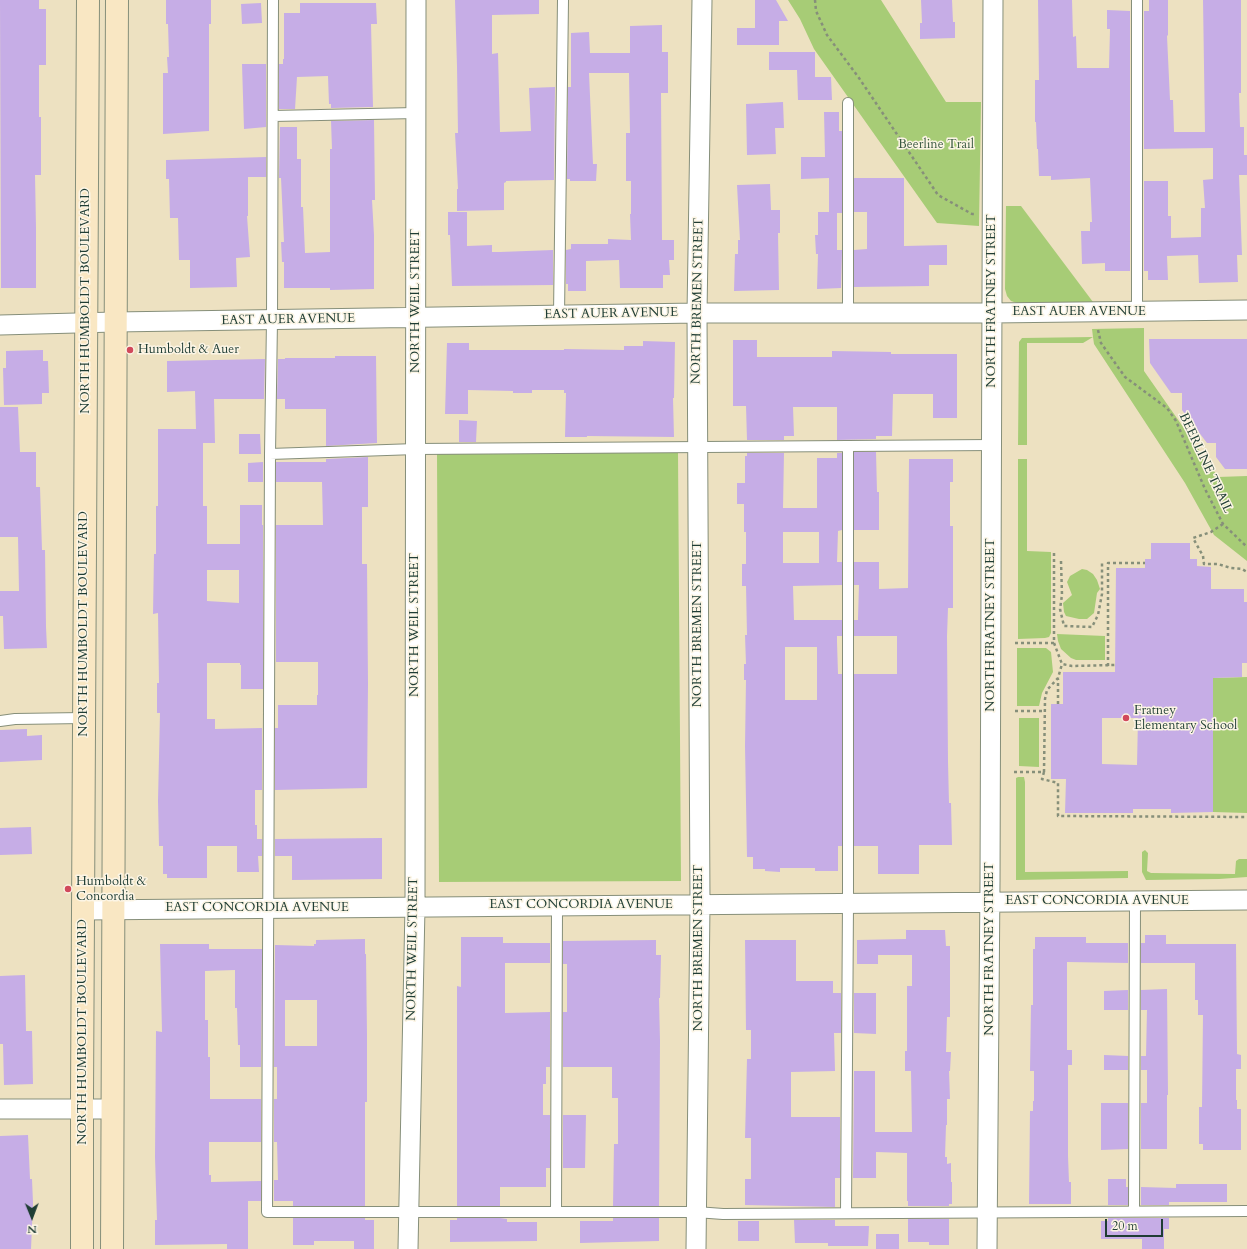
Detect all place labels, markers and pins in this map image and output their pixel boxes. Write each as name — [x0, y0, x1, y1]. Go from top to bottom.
place label: Humboldt & Auer — [138, 342, 239, 358]
marker: Humboldt & Auer — [125, 345, 135, 355]
place label: Fratney Elementary School — [1134, 703, 1237, 734]
marker: Fratney Elementary School — [1121, 713, 1131, 723]
place label: Humboldt & Concordia — [76, 874, 146, 905]
marker: Humboldt & Concordia — [63, 884, 73, 894]

